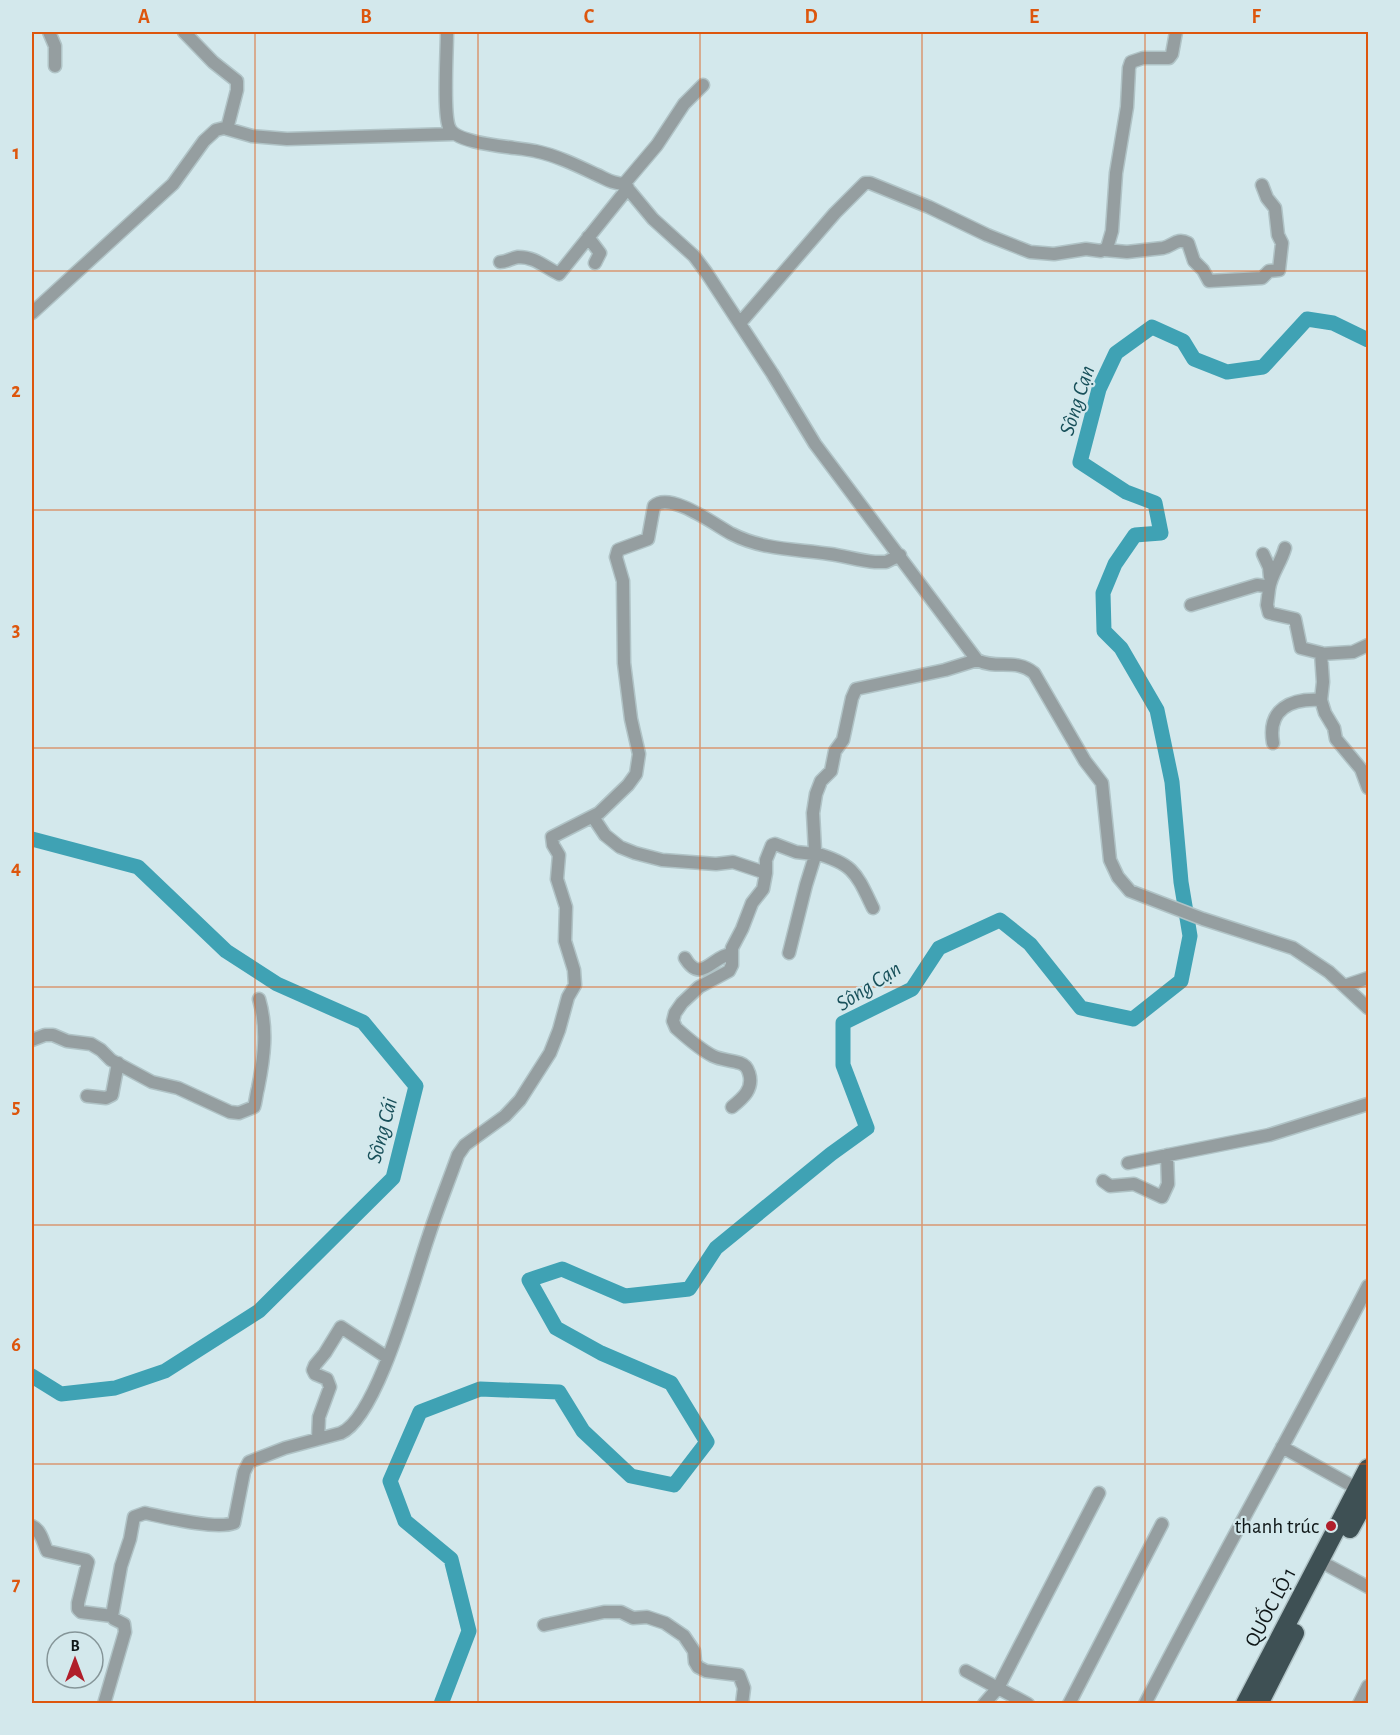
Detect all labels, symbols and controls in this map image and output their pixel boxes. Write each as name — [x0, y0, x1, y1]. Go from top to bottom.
text: A — [138, 7, 150, 27]
text: B — [360, 7, 372, 27]
text: C — [584, 7, 595, 27]
text: D — [804, 7, 818, 27]
text: E — [1029, 7, 1039, 27]
text: F — [1251, 7, 1261, 27]
text: 1 — [12, 143, 20, 163]
water label: Sông Cạn — [1055, 363, 1099, 438]
text: 2 — [11, 381, 21, 401]
text: 3 — [12, 620, 20, 640]
text: 4 — [11, 858, 21, 878]
water label: Sông Cạn — [832, 957, 905, 1015]
water label: Sông Cái — [363, 1095, 401, 1165]
text: 5 — [12, 1097, 20, 1117]
text: 6 — [11, 1335, 21, 1355]
place label: thanh trúc — [1234, 1516, 1319, 1537]
marker: thanh trúc — [1324, 1519, 1338, 1533]
street label: QUỐC LỘ 1 — [1237, 1562, 1300, 1650]
text: 7 — [12, 1574, 21, 1594]
north arrow — [45, 1630, 105, 1690]
text: B — [70, 1638, 80, 1654]

